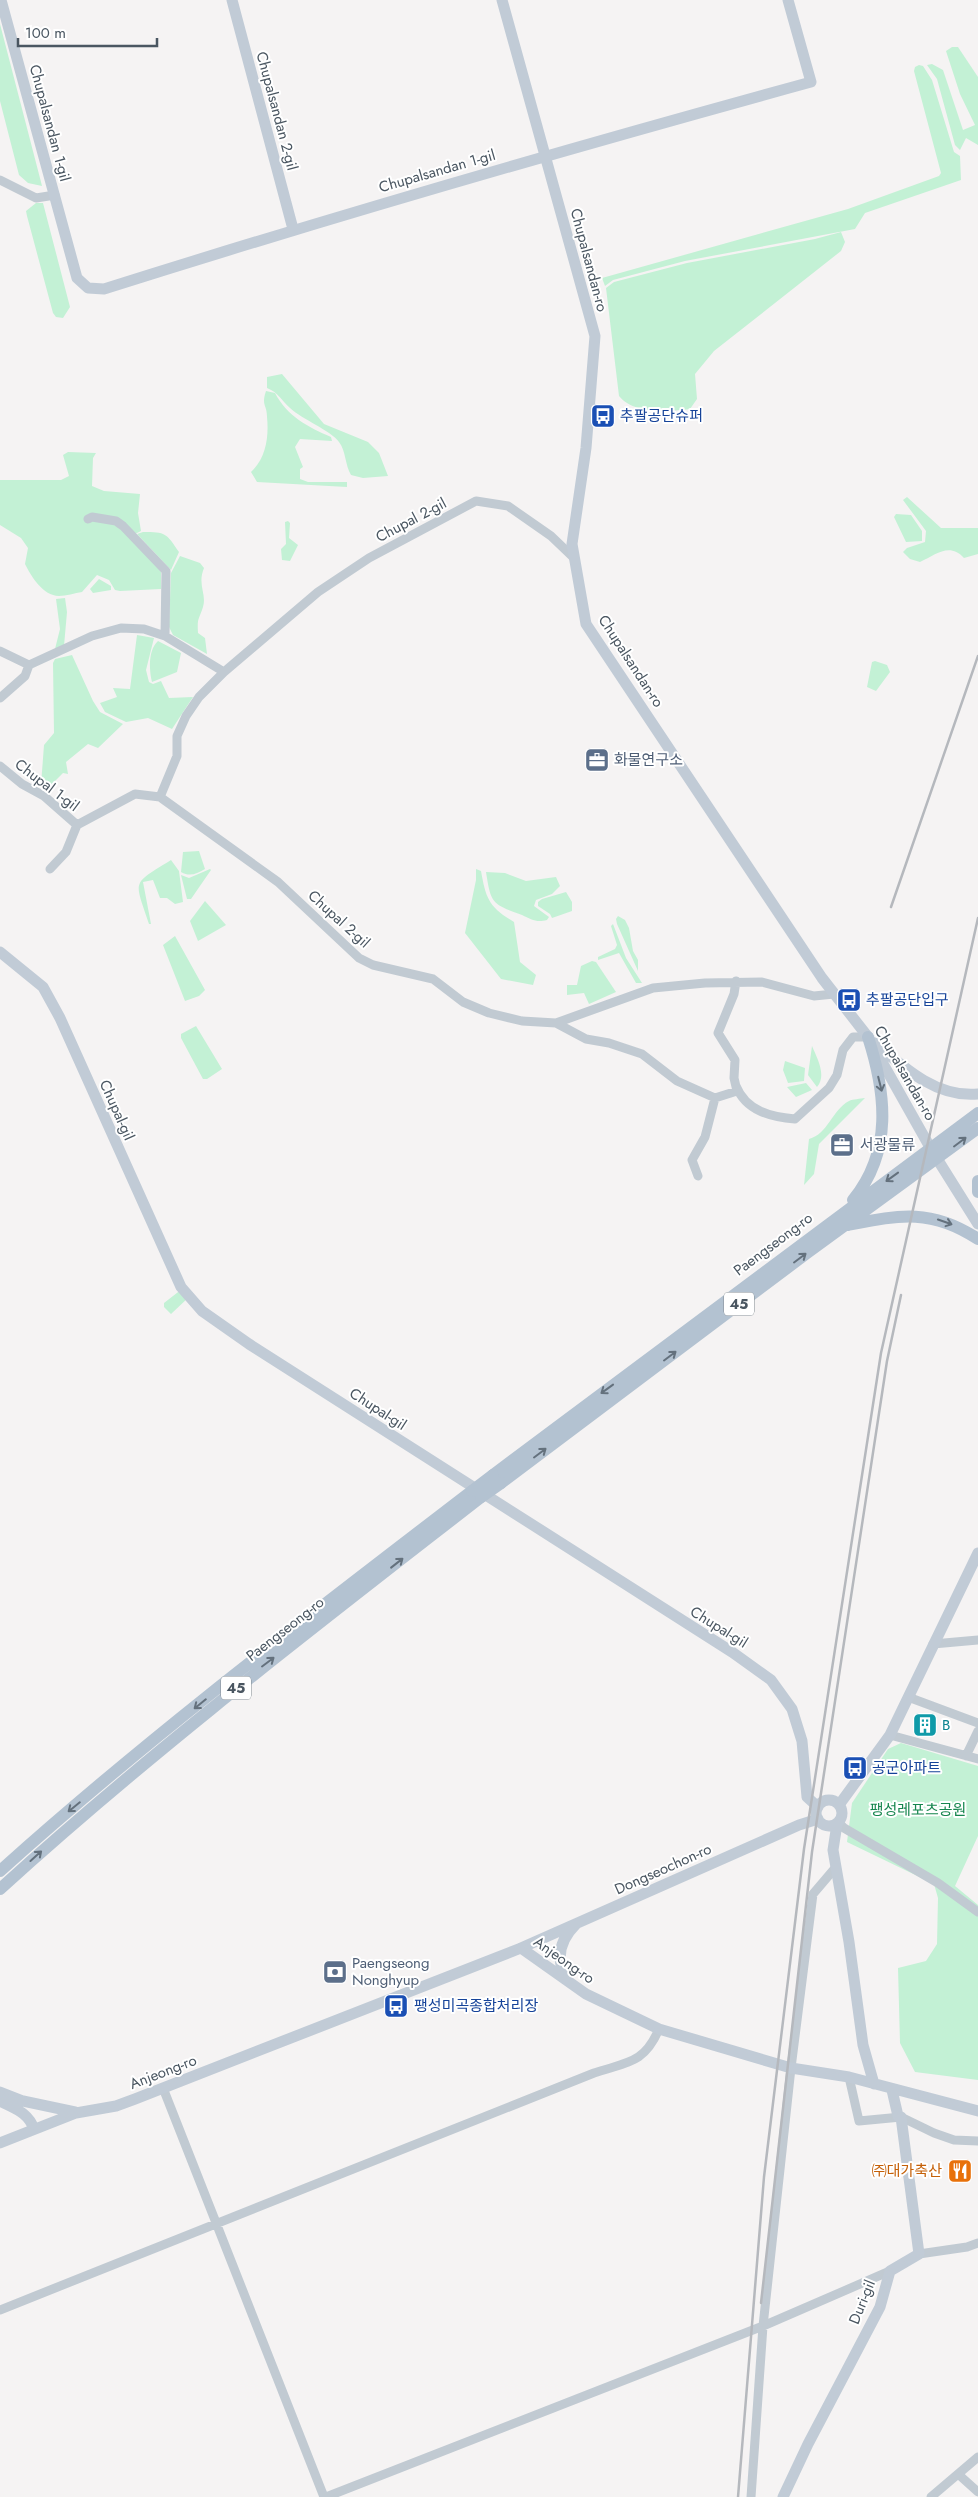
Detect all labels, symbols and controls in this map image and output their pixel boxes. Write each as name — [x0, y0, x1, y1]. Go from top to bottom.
scale bar — [18, 15, 156, 47]
text: 100 m — [25, 22, 66, 44]
street label: Chupalsandan 2-gil — [251, 49, 303, 173]
street label: Chupalsandan 1-gil — [24, 62, 76, 184]
street label: Chupalsandan 1-gil — [376, 144, 498, 198]
street label: Chupalsandan-ro — [565, 206, 613, 314]
bus stop icon: 추팔공단슈퍼 — [590, 403, 616, 429]
place label: 추팔공단슈퍼 — [620, 405, 703, 427]
street label: Chupal 2-gil — [372, 492, 450, 548]
street label: Chupalsandan-ro — [593, 610, 669, 712]
office icon: 화물연구소 — [584, 747, 610, 773]
place label: 화물연구소 — [614, 749, 683, 771]
street label: Chupal 1-gil — [10, 753, 84, 817]
street label: Chupal 2-gil — [303, 885, 375, 953]
bus stop icon: 추팔공단입구 — [836, 987, 862, 1013]
place label: 추팔공단입구 — [866, 989, 949, 1011]
street label: Chupalsandan-ro — [869, 1021, 941, 1125]
street label: Chupal-gil — [94, 1076, 140, 1144]
one-way arrow — [875, 1076, 885, 1092]
office icon: 서광물류 — [829, 1132, 855, 1158]
place label: 서광물류 — [860, 1134, 915, 1156]
one-way arrow — [953, 1137, 967, 1147]
one-way arrow — [886, 1172, 899, 1183]
street label: Paengseong-ro — [729, 1207, 817, 1281]
one-way arrow — [936, 1218, 952, 1227]
one-way arrow — [793, 1253, 807, 1263]
road number: 45 — [724, 1292, 754, 1316]
one-way arrow — [663, 1350, 676, 1361]
street label: Chupal-gil — [345, 1382, 411, 1436]
one-way arrow — [600, 1384, 614, 1394]
one-way arrow — [533, 1448, 546, 1459]
one-way arrow — [390, 1558, 403, 1569]
street label: Paengseong-ro — [241, 1591, 329, 1667]
street label: Chupal-gil — [686, 1601, 752, 1653]
one-way arrow — [261, 1657, 274, 1668]
road number: 45 — [221, 1676, 251, 1700]
one-way arrow — [193, 1699, 206, 1710]
building icon: B — [912, 1712, 938, 1738]
place label: B — [942, 1714, 950, 1736]
bus stop icon: 공군아파트 — [842, 1755, 868, 1781]
place label: 공군아파트 — [872, 1757, 941, 1779]
park label: 팽성레포츠공원 — [870, 1799, 966, 1821]
one-way arrow — [68, 1802, 81, 1813]
street label: Dongseochon-ro — [611, 1838, 715, 1900]
one-way arrow — [30, 1850, 43, 1862]
street label: Anjeong-ro — [529, 1931, 599, 1989]
place label: Paengseong Nonghyup — [352, 1952, 430, 1991]
bank icon: Paengseong Nonghyup — [322, 1959, 348, 1985]
bus stop icon: 팽성미곡종합처리장 — [383, 1993, 409, 2019]
place label: 팽성미곡종합처리장 — [414, 1995, 538, 2017]
street label: Anjeong-ro — [126, 2049, 200, 2095]
restaurant icon: ㈜대가축산 — [947, 2158, 973, 2184]
place label: ㈜대가축산 — [872, 2160, 942, 2182]
street label: Duri-gil — [843, 2276, 881, 2328]

